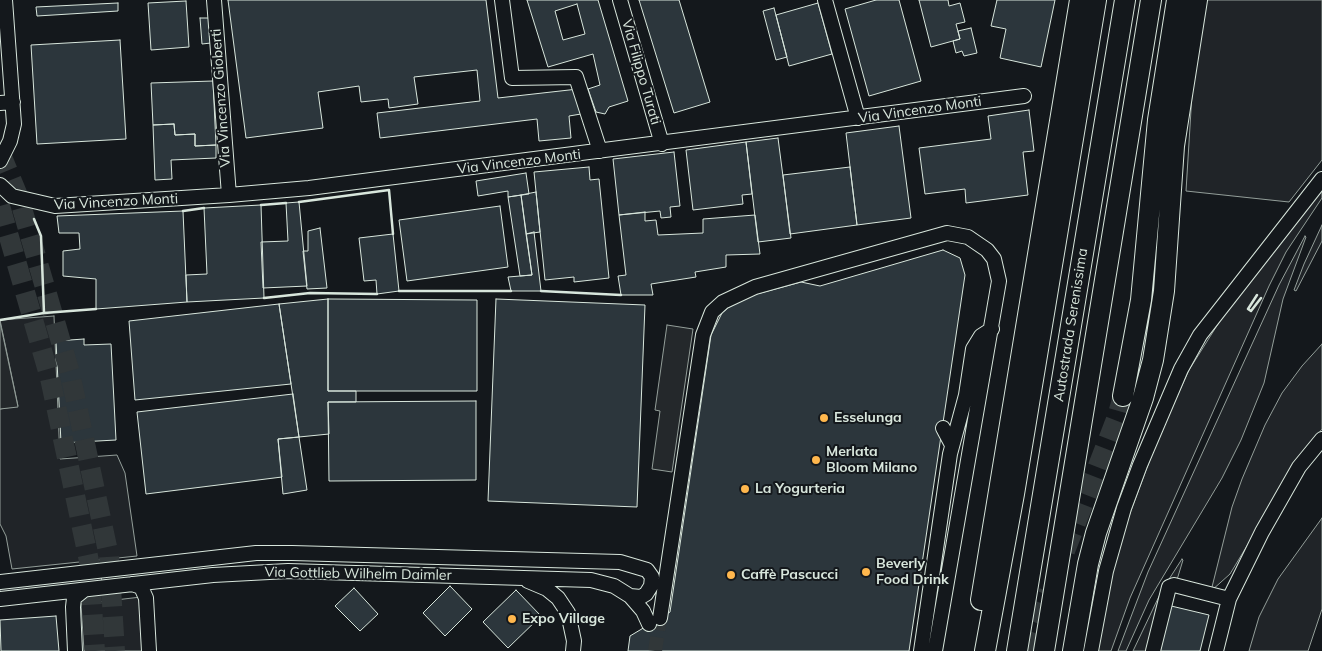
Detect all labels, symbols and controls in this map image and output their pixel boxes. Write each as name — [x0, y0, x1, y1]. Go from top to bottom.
street label: Via Filippo Turati — [618, 17, 664, 127]
street label: Via Vincenzo Gioberti — [208, 28, 234, 168]
street label: Via Vincenzo Monti — [857, 93, 983, 127]
street label: Via Vincenzo Monti — [456, 146, 582, 178]
street label: Via Vincenzo Monti — [53, 190, 179, 214]
street label: Autostrada Serenissima — [1051, 247, 1091, 403]
place label: Esselunga — [834, 410, 902, 426]
marker: Esselunga — [818, 412, 830, 424]
place label: Merlata Bloom Milano — [826, 444, 917, 477]
marker: Merlata Bloom Milano — [810, 454, 822, 466]
place label: La Yogurteria — [755, 481, 845, 497]
marker: La Yogurteria — [739, 483, 751, 495]
place label: Beverly Food Drink — [876, 556, 949, 588]
street label: Via Gottlieb Wilhelm Daimler — [264, 564, 452, 584]
marker: Beverly Food Drink — [860, 566, 872, 578]
place label: Caffè Pascucci — [741, 567, 838, 583]
marker: Caffè Pascucci — [725, 569, 737, 581]
place label: Expo Village — [522, 611, 605, 627]
marker: Expo Village — [506, 613, 518, 625]

